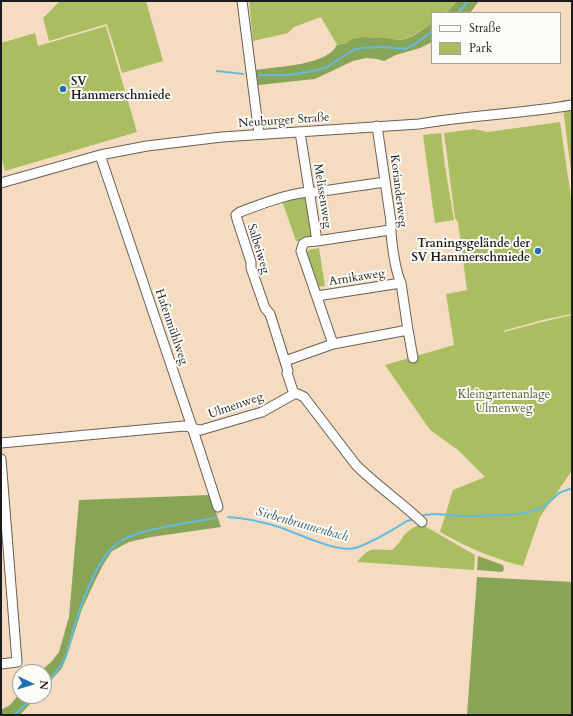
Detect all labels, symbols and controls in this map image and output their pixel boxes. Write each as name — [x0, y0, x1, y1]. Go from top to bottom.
legend — [431, 12, 561, 64]
text: Straße — [469, 20, 501, 36]
text: Park — [469, 40, 492, 56]
place label: SV Hammerschmiede — [71, 75, 171, 103]
marker: SV Hammerschmiede — [58, 84, 68, 94]
street label: Neuburger Straße — [238, 111, 330, 131]
street label: Korianderweg — [386, 154, 410, 228]
street label: Melissenweg — [310, 163, 334, 229]
street label: Salbeiweg — [244, 222, 272, 276]
place label: Traningsgelände der SV Hammerschmiede — [411, 237, 530, 265]
marker: Traningsgelände der SV Hammerschmiede — [533, 246, 543, 256]
street label: Arnikaweg — [328, 266, 386, 290]
street label: Hafenmühlweg — [151, 287, 191, 367]
park label: Kleingartenanlage Ulmenweg — [458, 388, 550, 416]
street label: Ulmenweg — [207, 390, 265, 422]
water label: Siebenbrunnenbach — [254, 504, 350, 546]
north arrow — [12, 664, 52, 704]
text: N — [36, 680, 51, 690]

